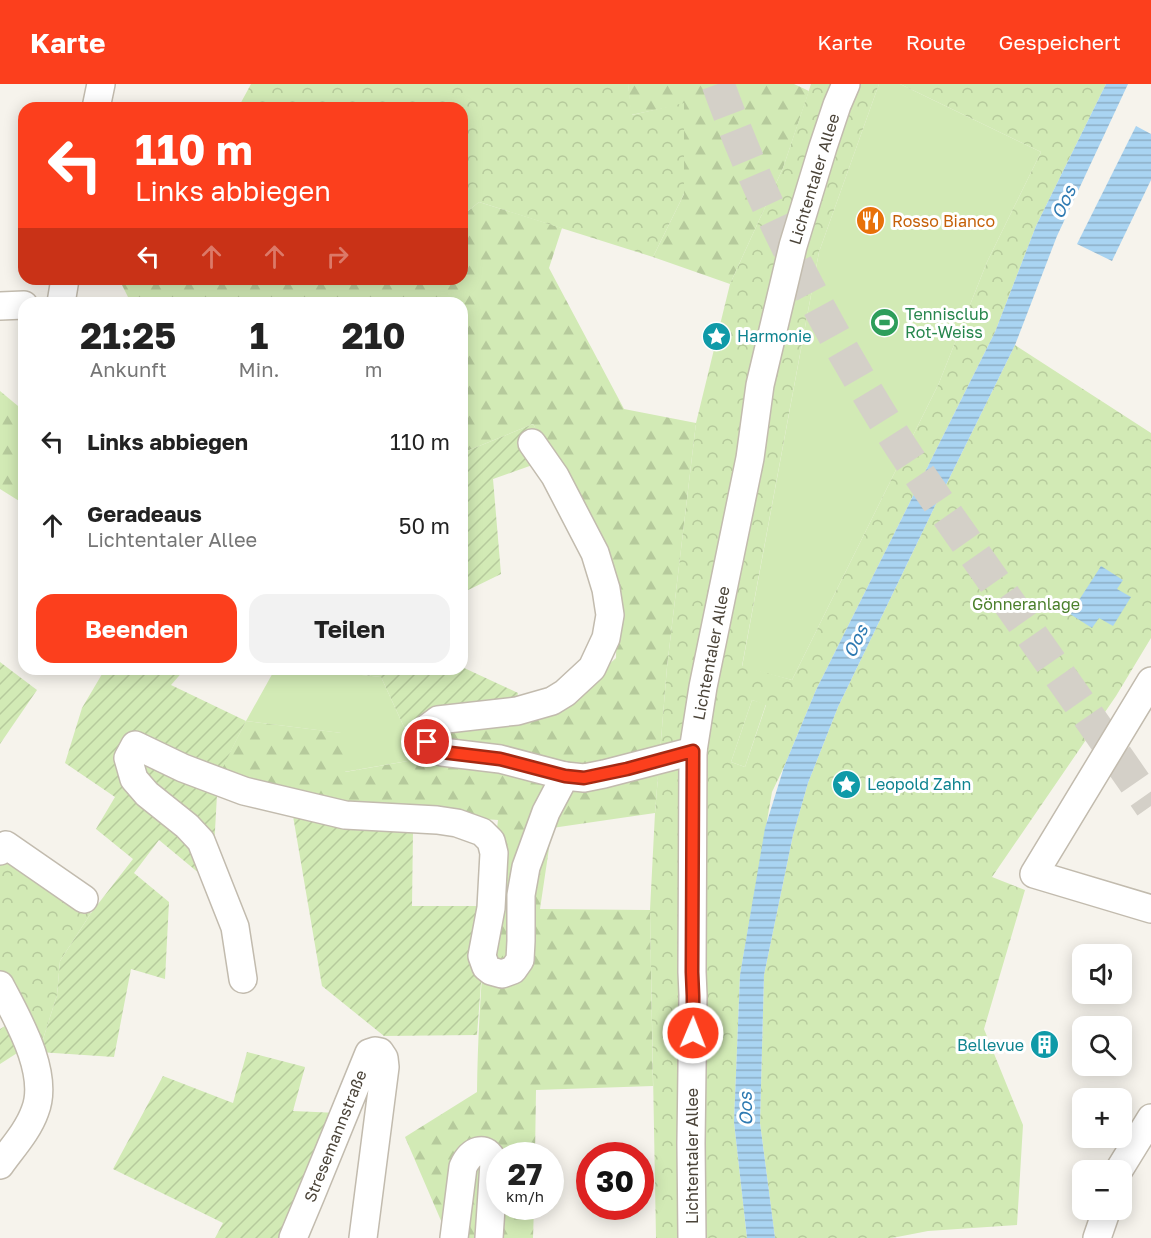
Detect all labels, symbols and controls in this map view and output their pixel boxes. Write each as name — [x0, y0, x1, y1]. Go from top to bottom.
text: Karte — [30, 26, 105, 59]
text: Karte — [817, 29, 873, 55]
text: Route — [906, 29, 966, 55]
text: Gespeichert — [999, 29, 1121, 55]
street label: Lichtentaler Allee — [785, 111, 843, 247]
text: 110 m — [135, 124, 253, 174]
icon: left — [36, 126, 114, 204]
text: Links abbiegen — [135, 175, 331, 207]
water label: Oos — [1046, 181, 1081, 222]
restaurant icon: Rosso Bianco — [855, 205, 887, 237]
place label: Rosso Bianco — [892, 211, 995, 231]
icon: left — [132, 240, 165, 273]
icon: ahead — [195, 240, 228, 273]
icon: ahead — [258, 240, 291, 273]
icon: right — [321, 240, 354, 273]
place label: Tennisclub Rot-Weiss — [905, 304, 989, 342]
sports icon: Tennisclub Rot-Weiss — [868, 307, 900, 339]
text: 21:25 — [80, 314, 176, 357]
text: 1 — [250, 314, 268, 357]
text: 210 — [342, 314, 406, 357]
place icon: Harmonie — [700, 320, 732, 352]
place label: Harmonie — [737, 326, 812, 346]
text: Ankunft — [90, 357, 167, 381]
text: Min. — [239, 357, 279, 381]
text: m — [365, 357, 383, 381]
icon: left — [36, 425, 69, 458]
text: Links abbiegen — [87, 428, 248, 455]
text: 110 m — [390, 428, 450, 455]
text: Geradeaus — [87, 500, 202, 527]
icon: ahead — [36, 509, 69, 542]
text: 50 m — [399, 512, 450, 539]
text: Lichtentaler Allee — [87, 527, 257, 551]
street label: Lichtentaler Allee — [688, 584, 734, 722]
button: Beenden — [36, 594, 237, 663]
button: Teilen — [249, 594, 450, 663]
park label: Gönneranlage — [972, 594, 1080, 614]
water label: Oos — [838, 620, 873, 661]
pin — [401, 716, 452, 767]
icon: arrive — [410, 725, 443, 758]
place icon: Leopold Zahn — [830, 768, 862, 800]
place label: Leopold Zahn — [867, 774, 971, 794]
map controls — [1072, 944, 1132, 1220]
button: sound — [1072, 944, 1132, 1004]
position arrow — [661, 1001, 725, 1065]
button: search — [1072, 1016, 1132, 1076]
building icon: Bellevue — [1029, 1029, 1061, 1061]
place label: Bellevue — [957, 1035, 1024, 1055]
street label: Stresemannstraße — [299, 1067, 371, 1205]
street label: Lichtentaler Allee — [682, 1088, 702, 1224]
button: + — [1072, 1088, 1132, 1148]
water label: Oos — [734, 1091, 756, 1126]
speed limit sign: 30 — [576, 1142, 654, 1220]
text: 27 — [508, 1156, 542, 1192]
button: − — [1072, 1160, 1132, 1220]
text: km/h — [506, 1187, 544, 1205]

